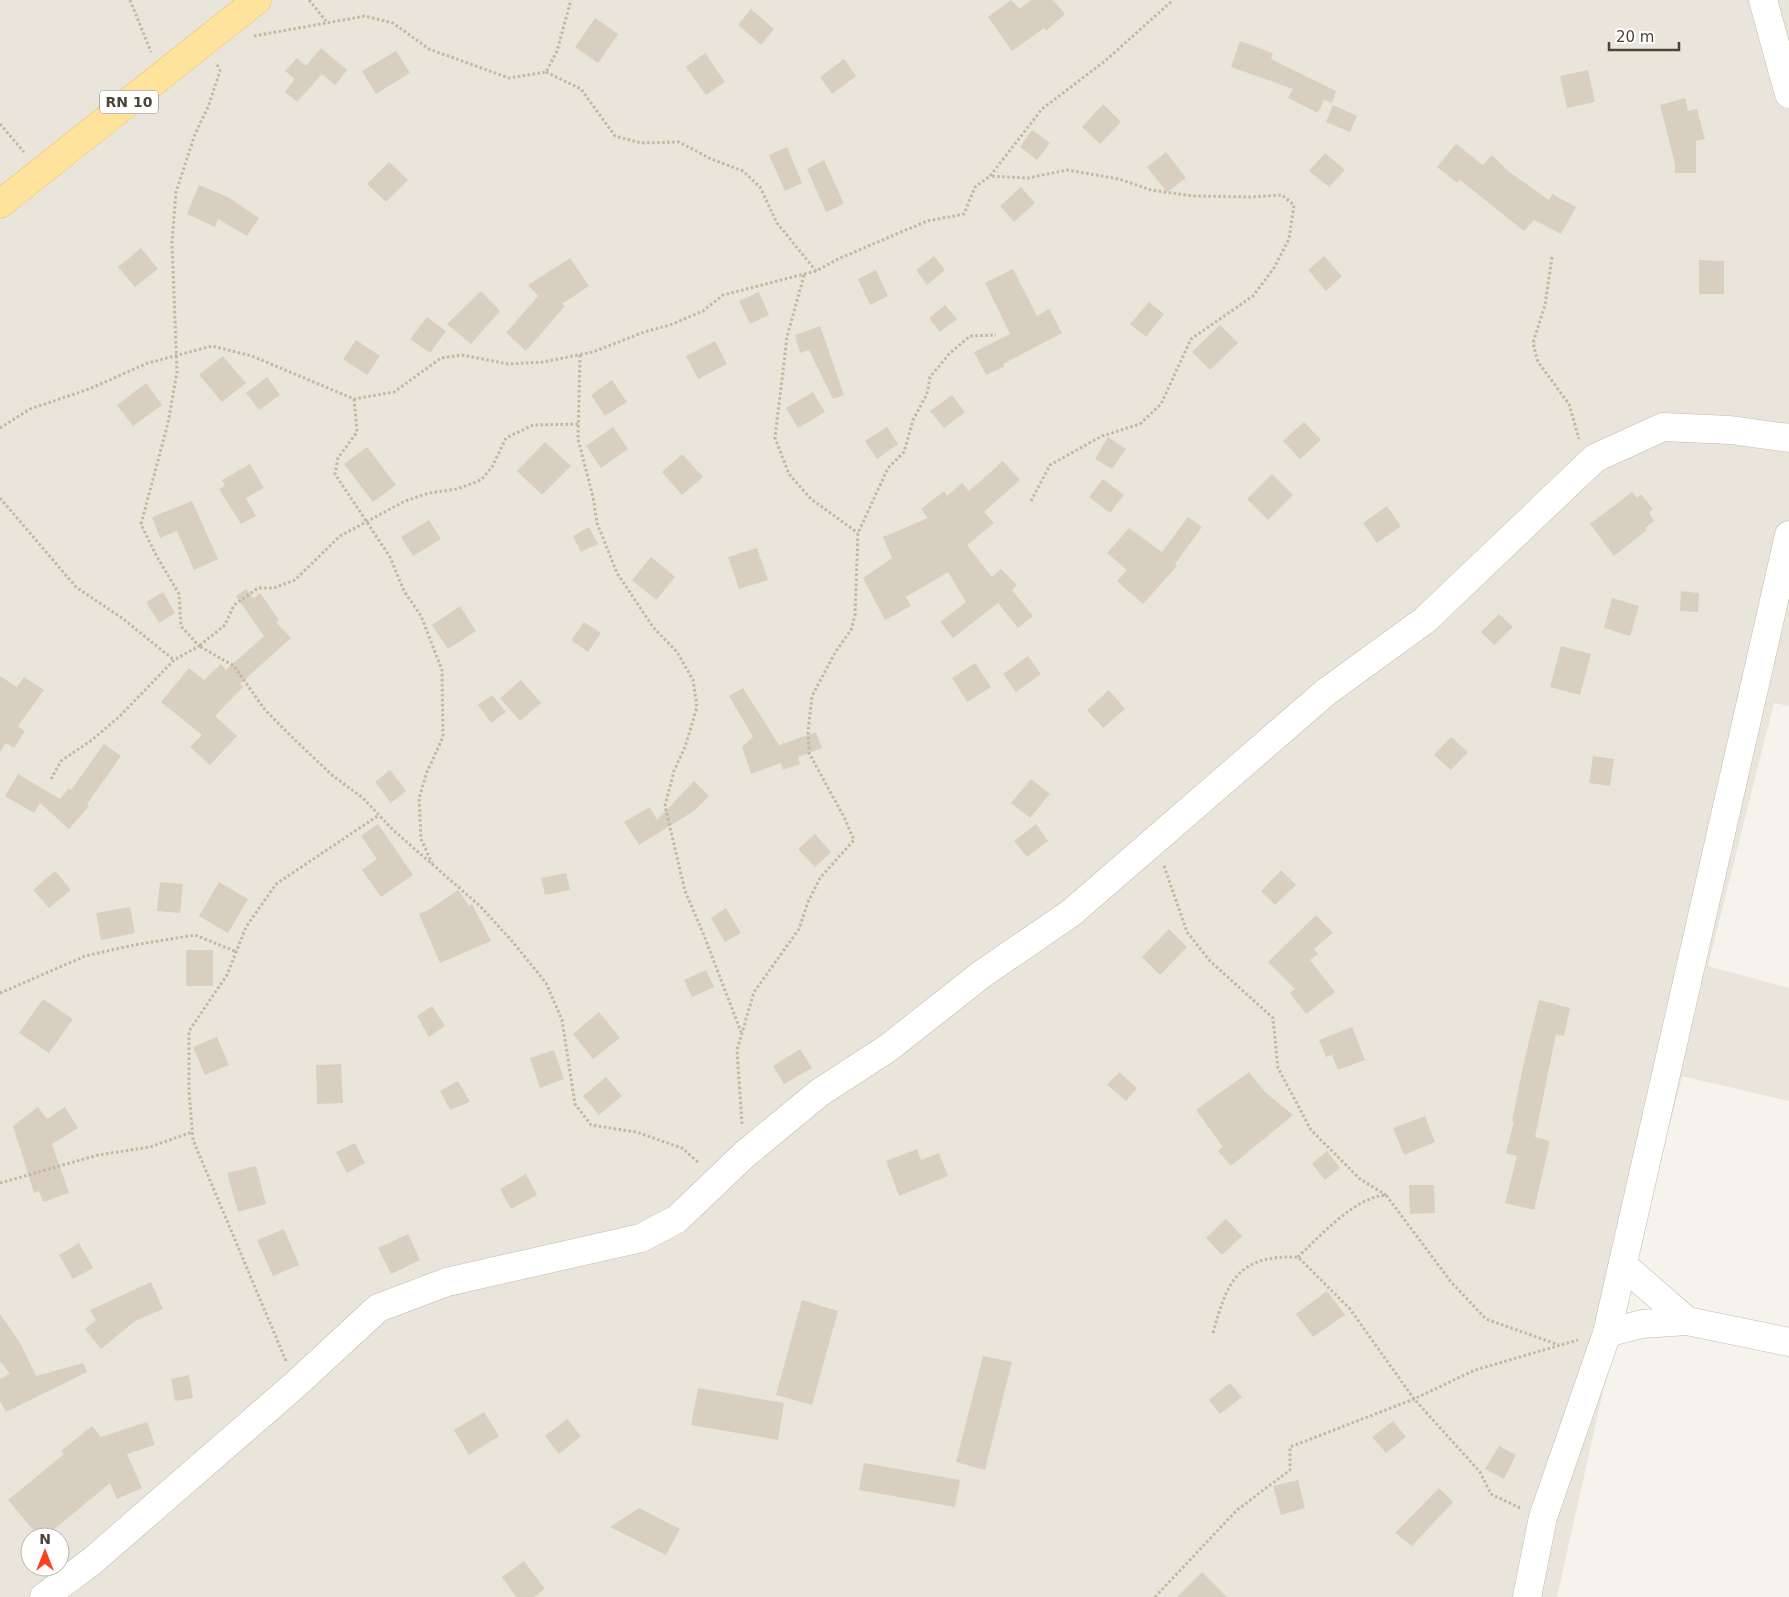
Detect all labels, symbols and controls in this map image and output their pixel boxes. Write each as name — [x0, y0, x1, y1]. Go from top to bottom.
scale bar — [1609, 20, 1679, 52]
text: 20 m — [1616, 28, 1654, 46]
road number: RN 10 — [100, 90, 158, 114]
north arrow — [20, 1527, 70, 1577]
text: N — [39, 1531, 51, 1547]

